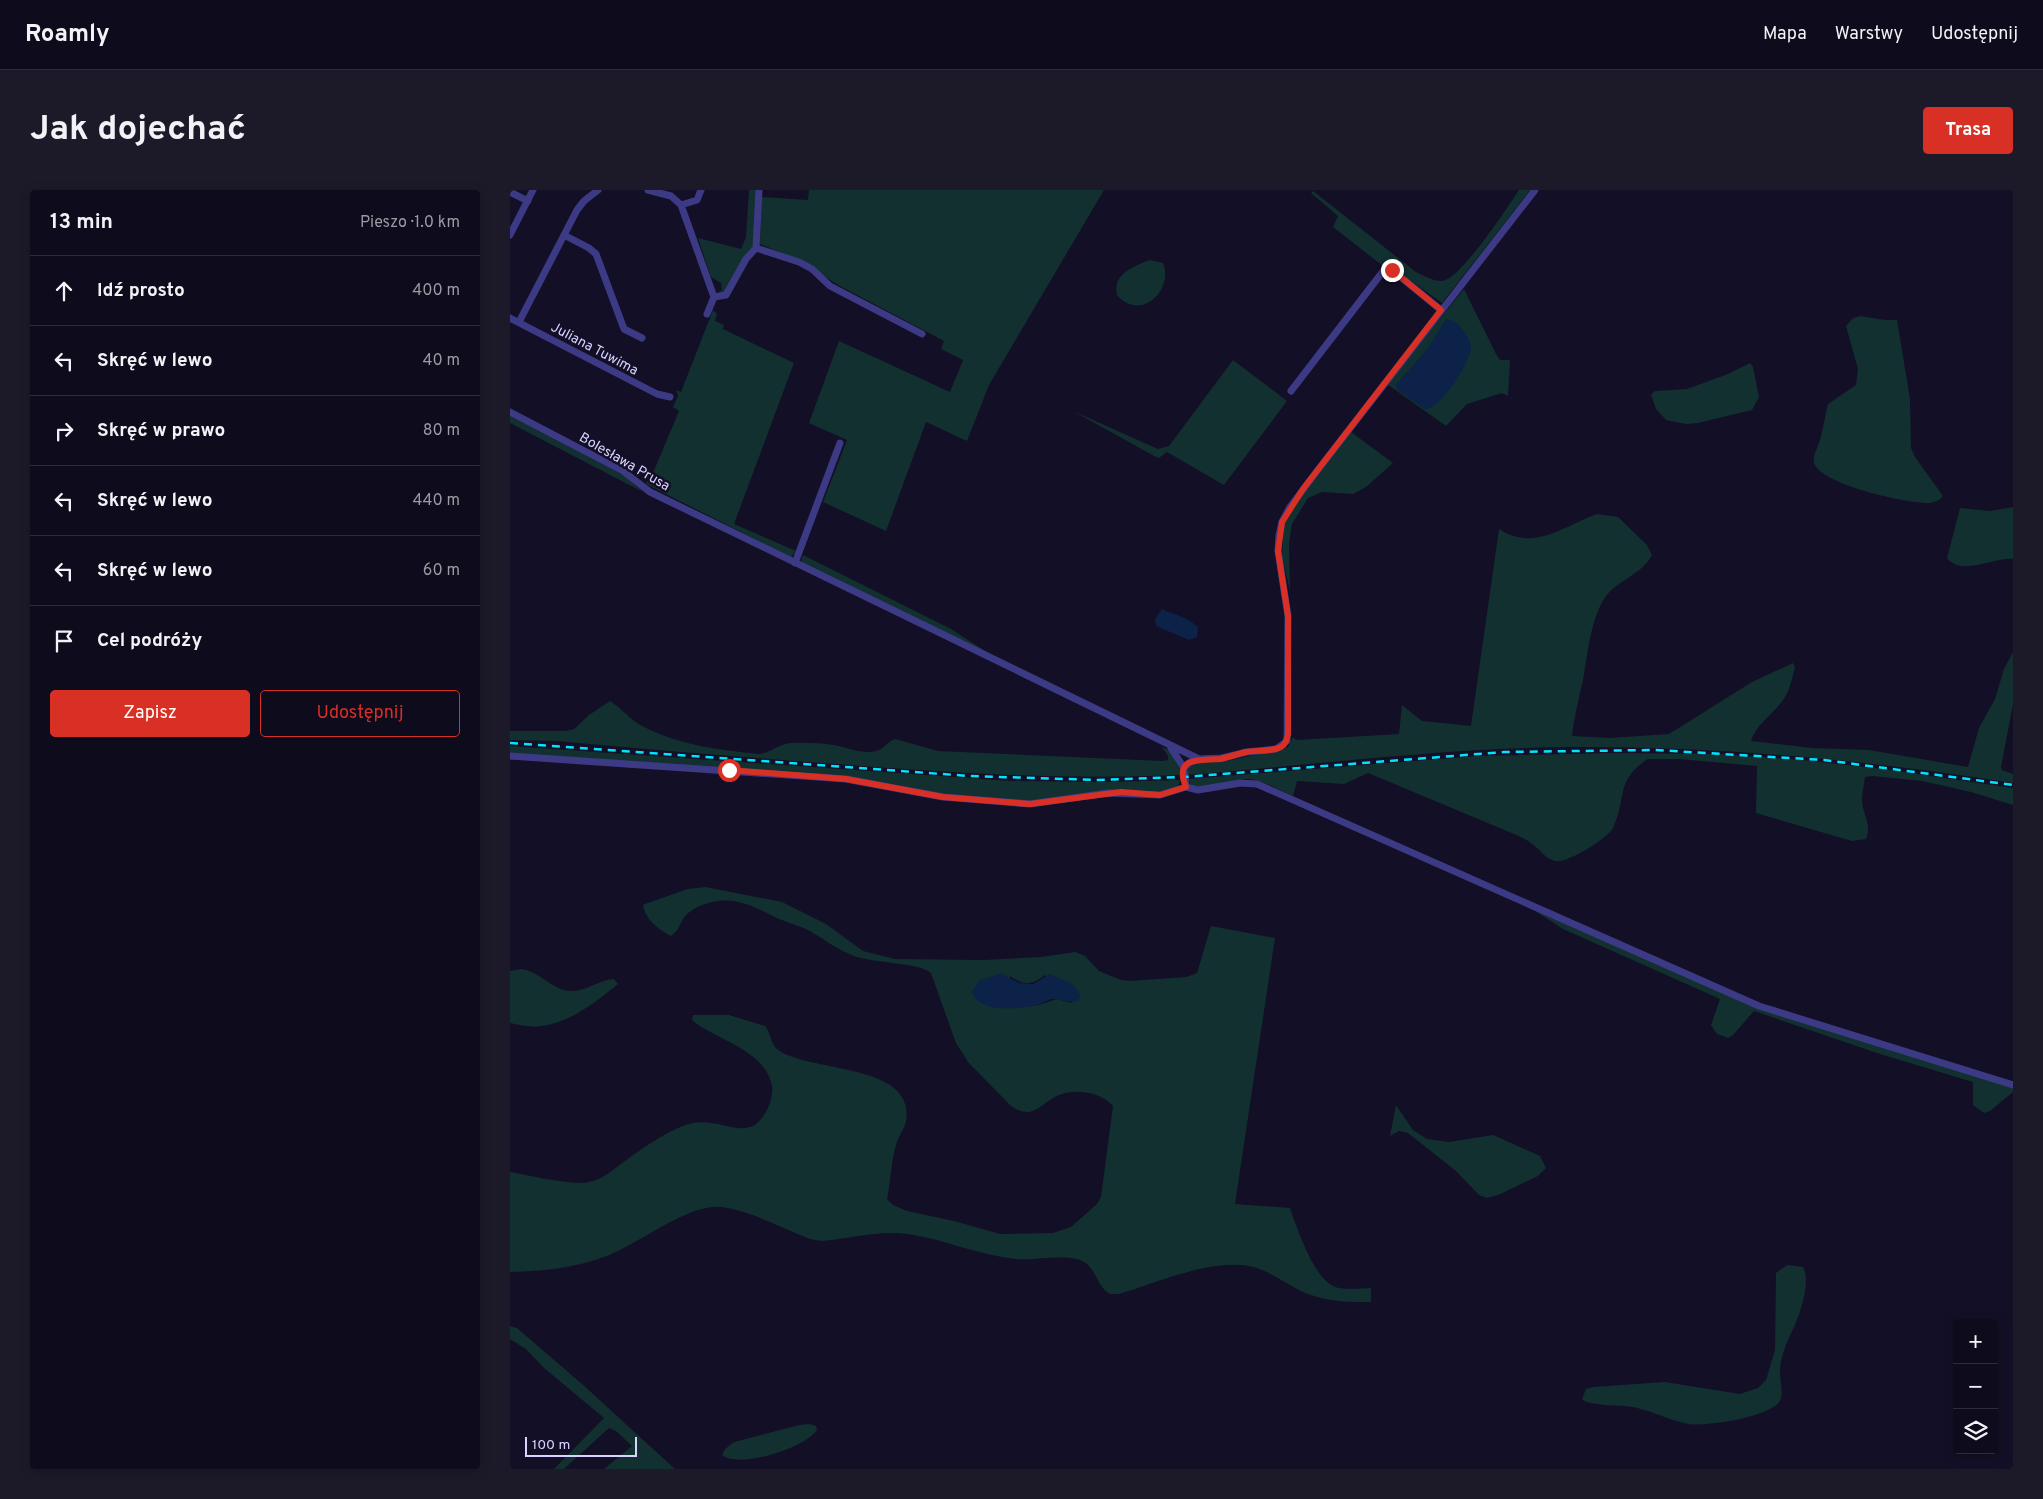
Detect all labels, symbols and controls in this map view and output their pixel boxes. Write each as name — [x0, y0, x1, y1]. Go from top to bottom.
text: Roamly — [25, 20, 110, 50]
text: Mapa — [1763, 23, 1807, 46]
text: Warstwy — [1835, 23, 1903, 46]
text: Udostępnij — [1931, 23, 2018, 46]
button: Trasa — [1923, 107, 2013, 154]
text: Jak dojechać — [30, 108, 246, 152]
text: 13 min — [50, 209, 113, 236]
text: Pieszo · 1.0 km — [360, 213, 460, 233]
route end — [1381, 259, 1404, 282]
icon: ahead — [50, 277, 78, 305]
text: Idź prosto — [97, 279, 185, 303]
text: 400 m — [412, 281, 460, 301]
street label: Juliana Tuwima — [548, 319, 641, 380]
icon: left — [50, 347, 78, 375]
text: Skręć w lewo — [97, 349, 212, 373]
text: 40 m — [422, 351, 460, 371]
icon: right — [50, 417, 78, 445]
text: Skręć w prawo — [97, 419, 225, 443]
text: 80 m — [423, 421, 460, 441]
street label: Bolesława Prusa — [576, 429, 673, 495]
icon: left — [50, 487, 78, 515]
text: Skręć w lewo — [97, 489, 212, 513]
text: 440 m — [413, 491, 460, 511]
icon: left — [50, 557, 78, 585]
text: Skręć w lewo — [97, 559, 212, 583]
text: 60 m — [423, 561, 460, 581]
icon: arrive — [50, 627, 78, 655]
text: Cel podróży — [97, 629, 202, 653]
button: Zapisz — [50, 690, 250, 737]
button: Udostępnij — [260, 690, 460, 737]
route start — [718, 759, 741, 782]
map controls — [1953, 1319, 1998, 1454]
button: + — [1953, 1319, 1998, 1364]
button: − — [1953, 1364, 1998, 1409]
button: layers — [1953, 1409, 1998, 1454]
scale bar — [525, 1434, 638, 1457]
text: 100 m — [532, 1437, 570, 1454]

